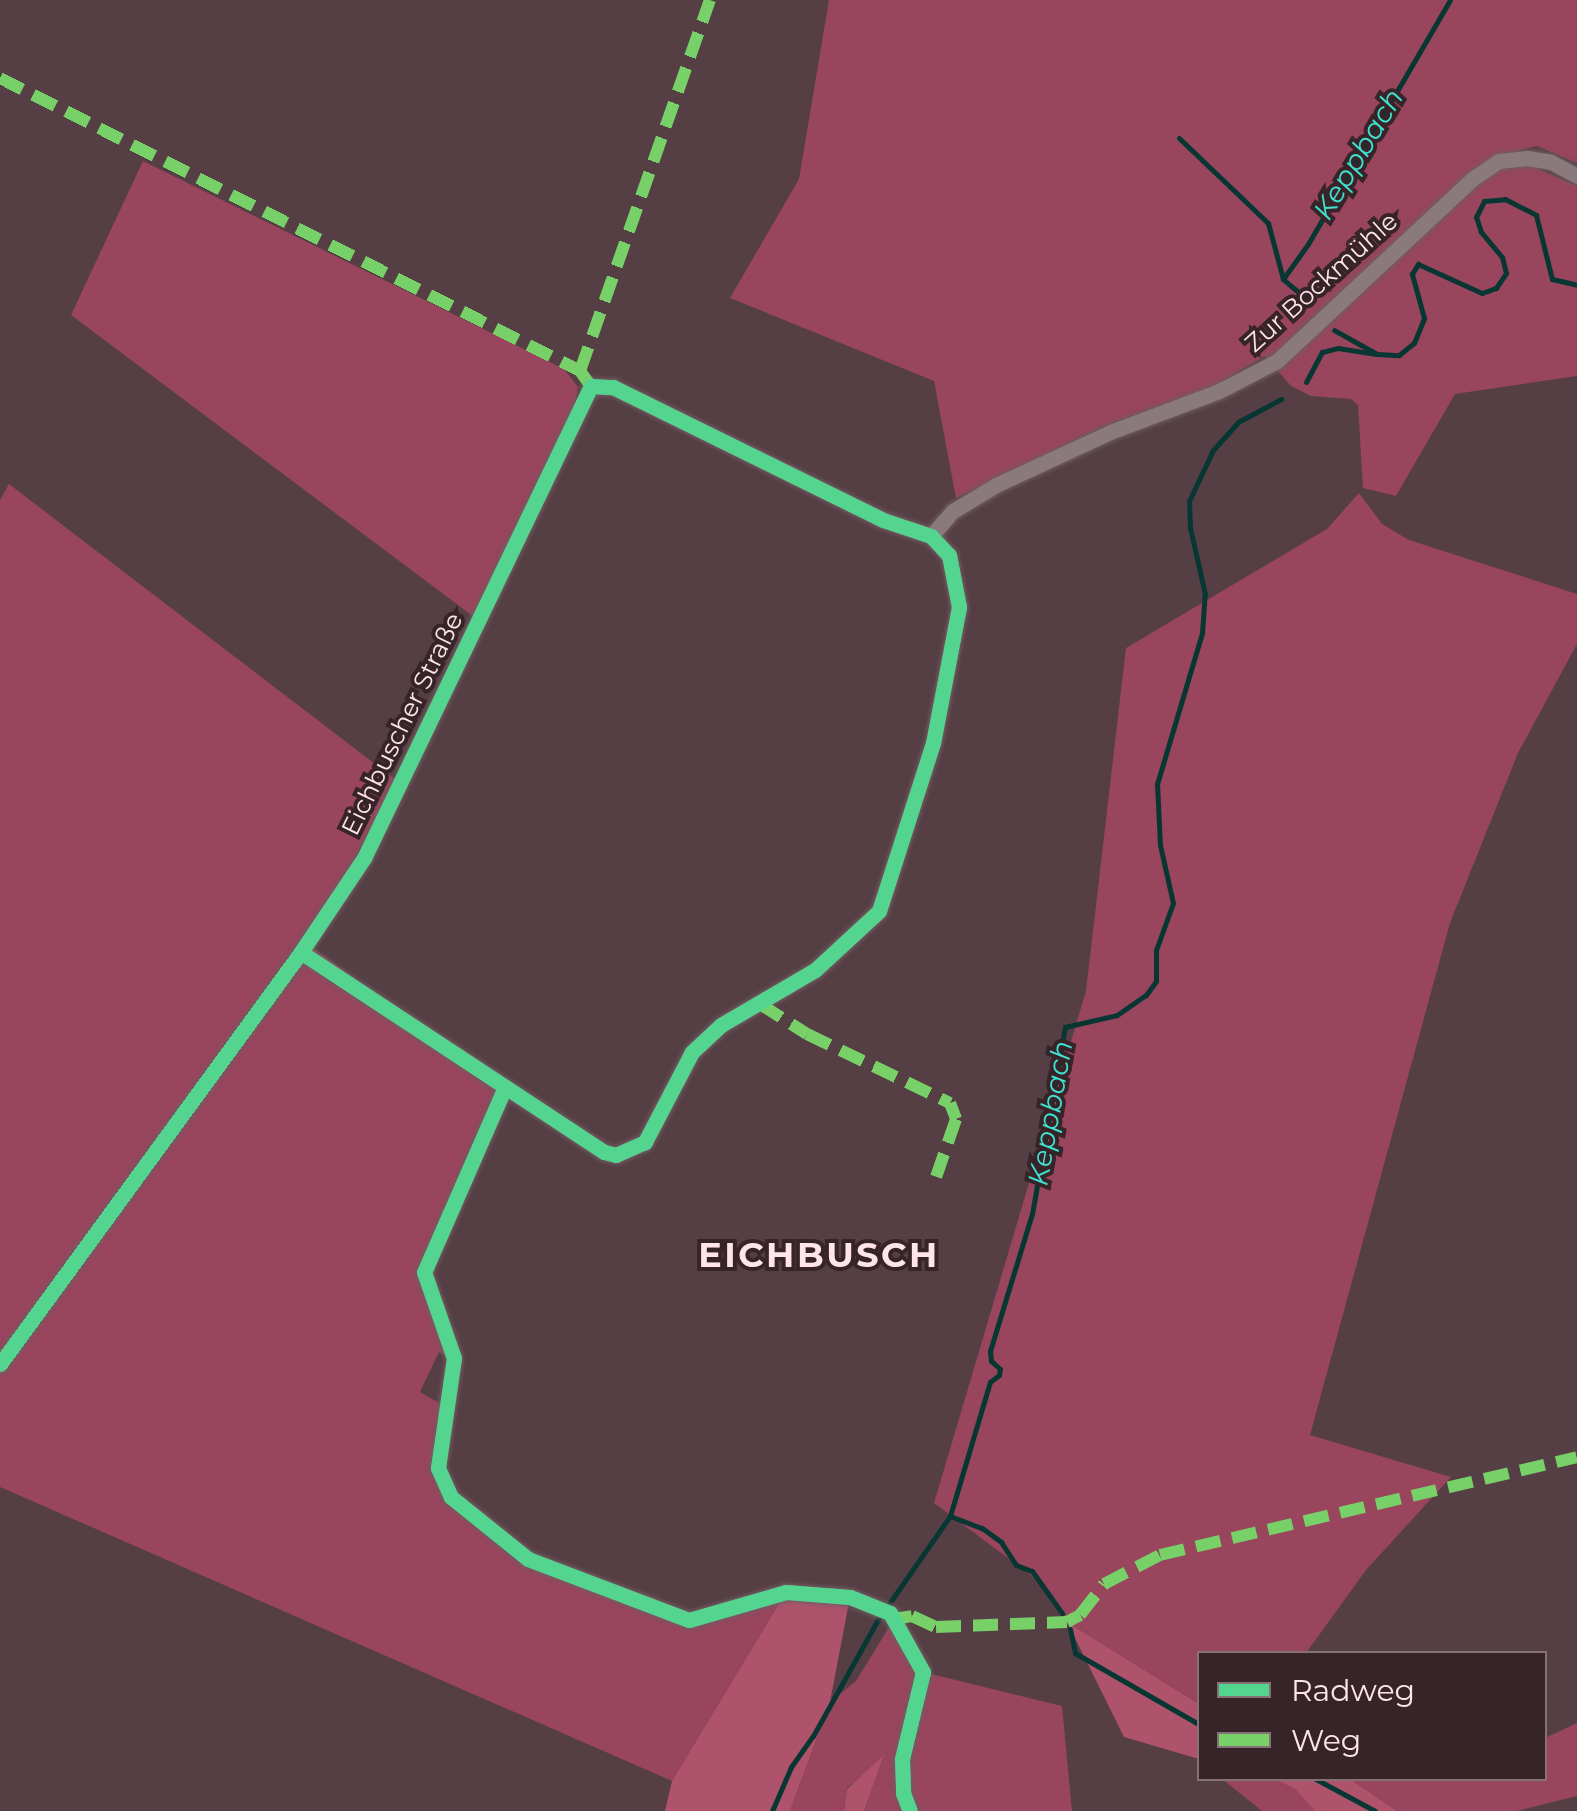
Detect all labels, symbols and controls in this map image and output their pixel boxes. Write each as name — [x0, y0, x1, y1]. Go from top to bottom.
water label: Keppbach — [1306, 83, 1410, 225]
street label: Zur Bockmühle — [1239, 206, 1403, 358]
street label: Eichbuscher Straße — [335, 608, 469, 840]
water label: Keppbach — [1021, 1038, 1079, 1188]
district label: EICHBUSCH — [698, 1234, 940, 1276]
legend — [1197, 1651, 1547, 1781]
text: Radweg — [1291, 1672, 1415, 1709]
text: Weg — [1291, 1722, 1361, 1759]

